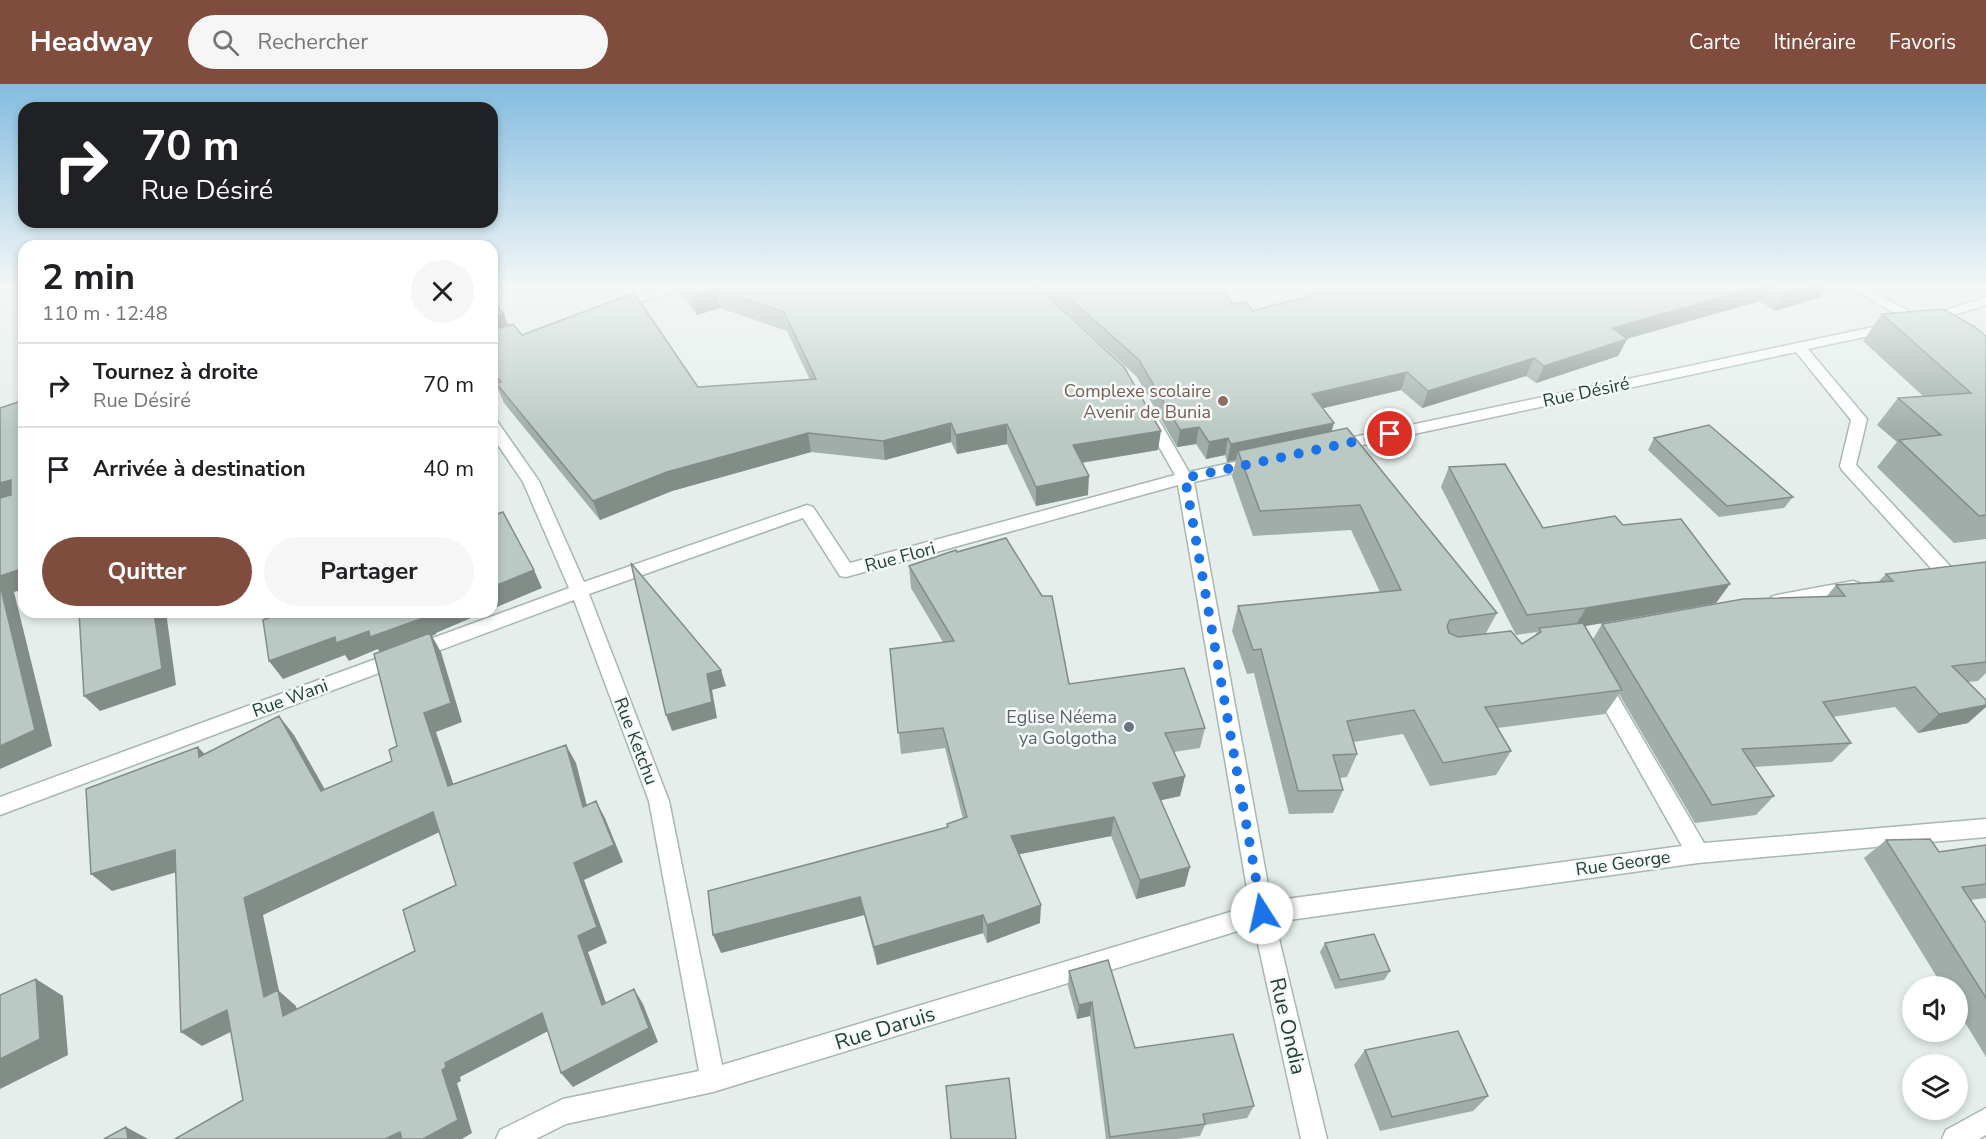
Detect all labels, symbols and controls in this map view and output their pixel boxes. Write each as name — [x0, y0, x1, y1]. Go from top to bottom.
search box — [188, 15, 608, 69]
text: Headway — [30, 23, 152, 61]
icon: search — [209, 26, 242, 59]
text: Rechercher — [257, 27, 368, 57]
text: Carte — [1689, 28, 1740, 56]
text: Itinéraire — [1773, 28, 1856, 56]
text: Favoris — [1889, 28, 1956, 56]
text: 70 m — [141, 118, 240, 175]
icon: right — [42, 126, 120, 204]
text: Rue Désiré — [141, 172, 273, 209]
text: 2 min — [42, 253, 135, 302]
button: close — [411, 260, 474, 323]
text: 110 m · 12:48 — [42, 300, 168, 327]
text: Tournez à droite — [93, 357, 258, 387]
icon: right — [42, 369, 75, 402]
text: 70 m — [423, 370, 474, 400]
street label: Rue Désiré — [1540, 371, 1632, 413]
place label: Complexe scolaire Avenir de Bunia — [1064, 379, 1211, 424]
text: Rue Désiré — [93, 387, 191, 414]
marker: Complexe scolaire Avenir de Bunia — [1216, 394, 1230, 408]
pin — [1364, 408, 1415, 459]
icon: arrive — [1373, 417, 1406, 450]
icon: arrive — [42, 453, 75, 486]
text: Arrivée à destination — [93, 454, 306, 484]
text: 40 m — [423, 454, 474, 484]
street label: Rue Flori — [862, 536, 938, 578]
button: Quitter — [42, 537, 252, 606]
button: Partager — [264, 537, 474, 606]
street label: Rue Wani — [249, 673, 331, 723]
street label: Rue Ketchu — [608, 694, 664, 788]
place label: Eglise Néema ya Golgotha — [1006, 705, 1117, 750]
marker: Eglise Néema ya Golgotha — [1122, 720, 1136, 734]
street label: Rue George — [1574, 844, 1672, 882]
position arrow — [1230, 881, 1294, 945]
street label: Rue Ondia — [1263, 975, 1313, 1077]
map controls — [1902, 976, 1968, 1120]
button: sound — [1902, 976, 1968, 1042]
street label: Rue Daruis — [831, 999, 939, 1057]
button: layers — [1902, 1054, 1968, 1120]

